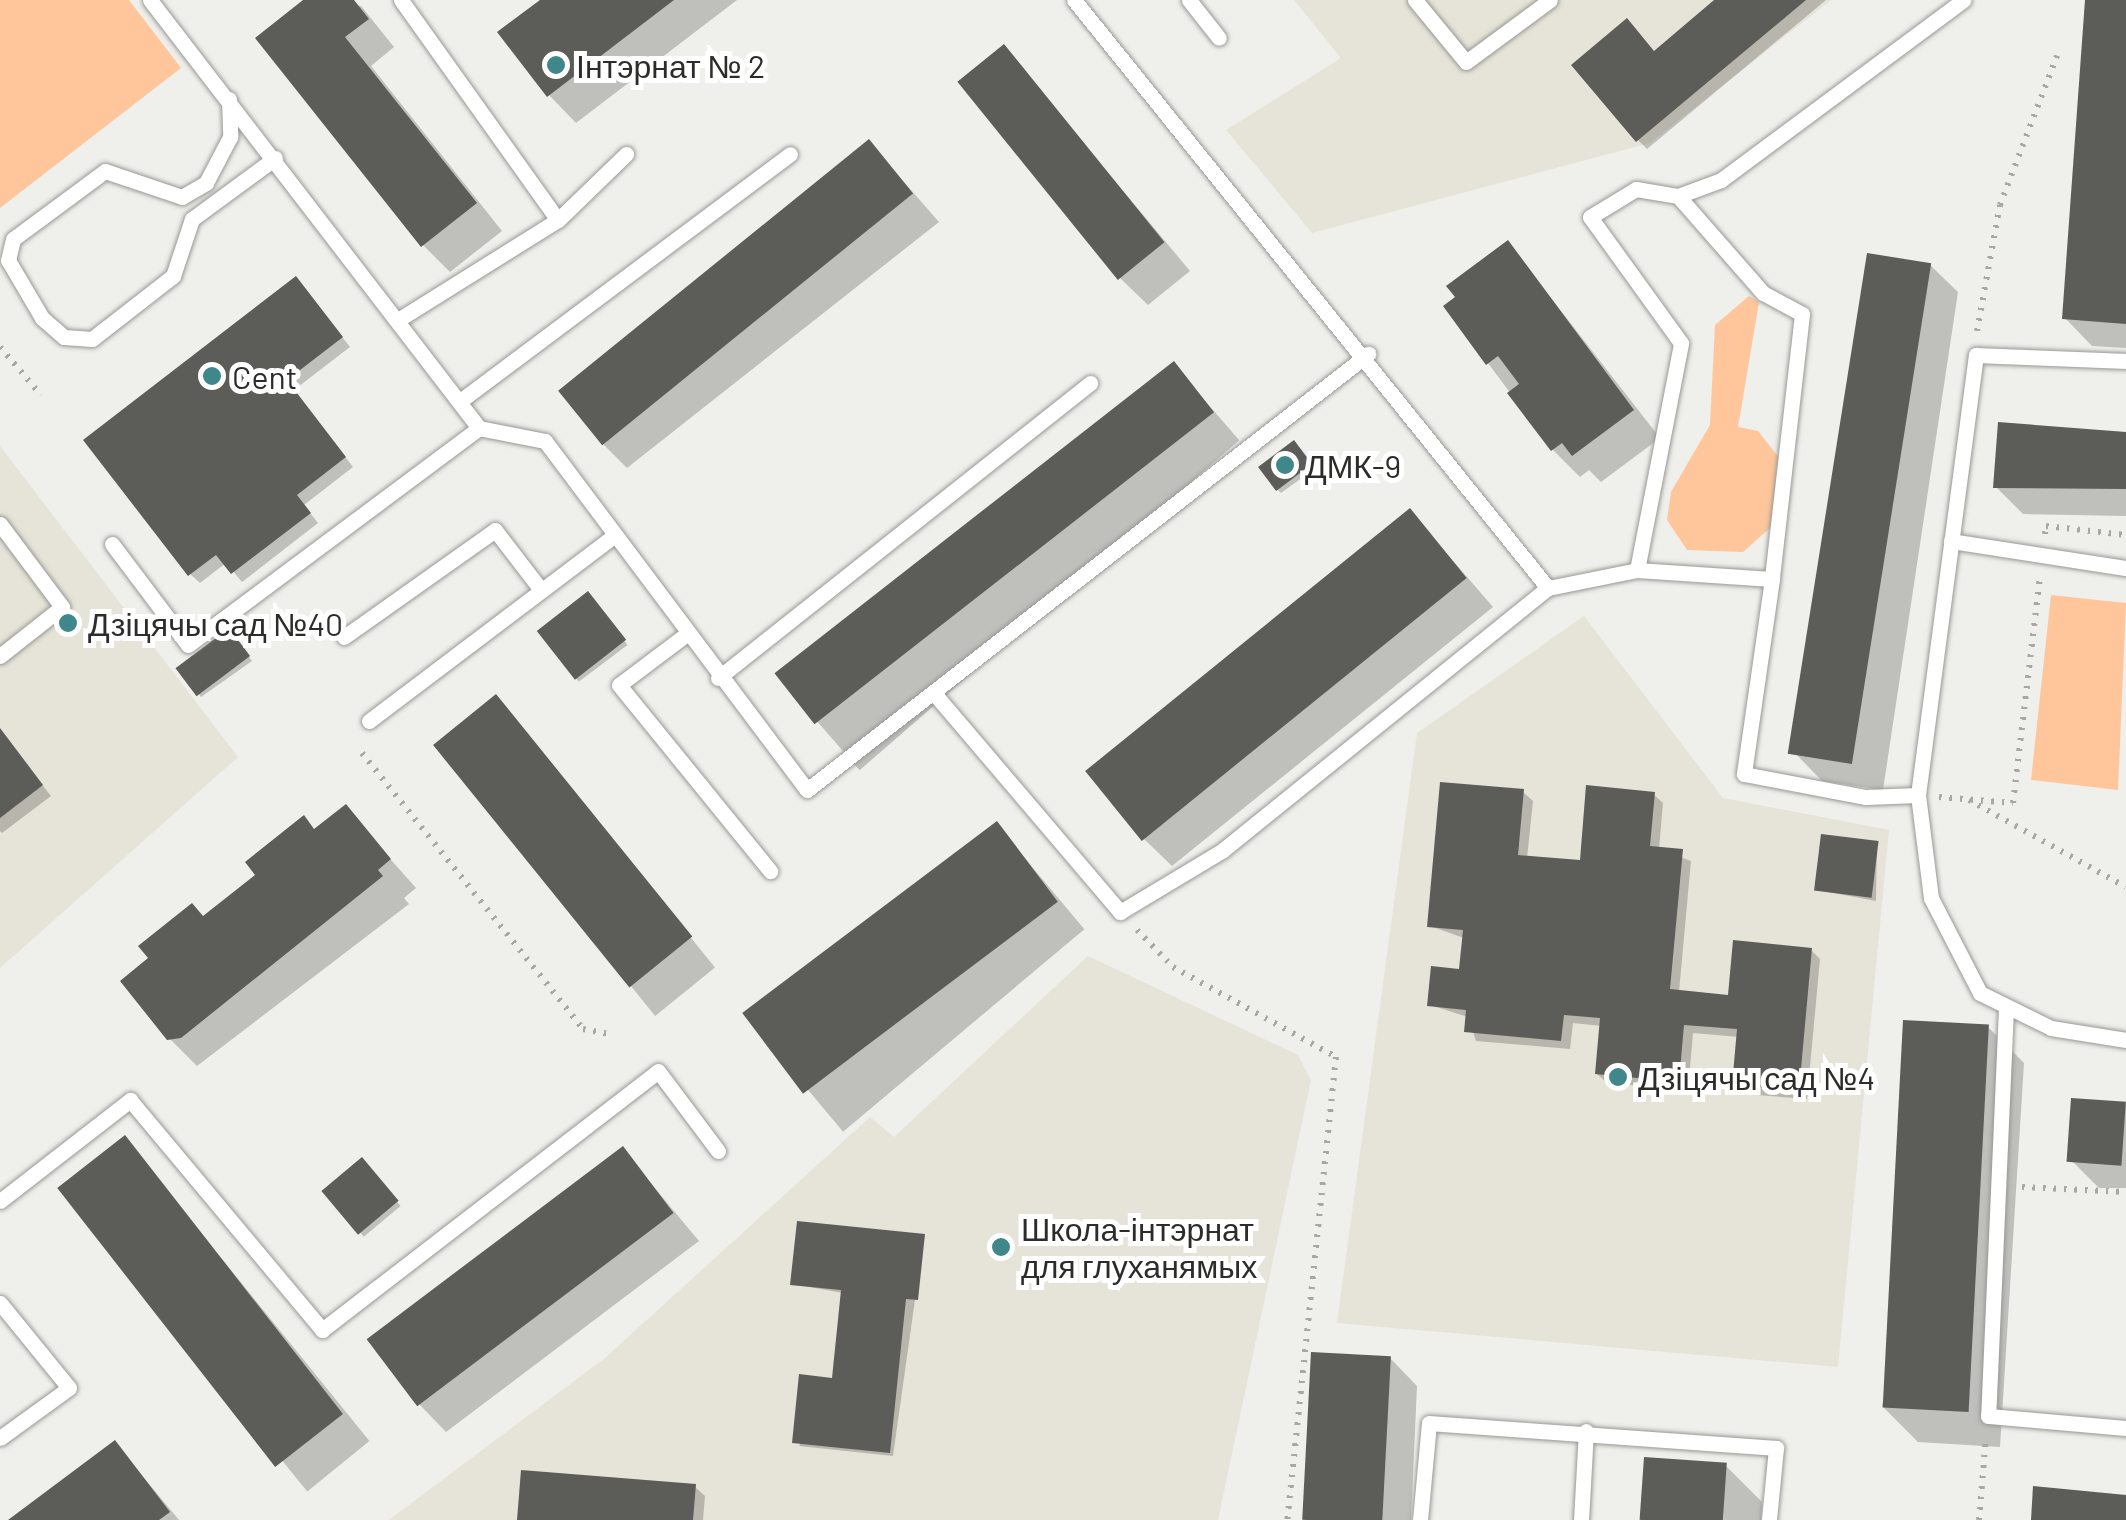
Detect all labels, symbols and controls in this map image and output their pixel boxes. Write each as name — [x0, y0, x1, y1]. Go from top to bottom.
place label: Інтэрнат № 2 — [576, 46, 765, 84]
marker: Інтэрнат № 2 — [545, 54, 567, 76]
place label: Cent — [232, 357, 297, 395]
marker: Cent — [201, 365, 223, 387]
place label: ДМК-9 — [1305, 446, 1401, 484]
marker: ДМК-9 — [1274, 454, 1296, 476]
place label: Дзіцячы сад №40 — [88, 604, 343, 642]
marker: Дзіцячы сад №40 — [57, 612, 79, 634]
place label: Дзіцячы сад №4 — [1638, 1058, 1875, 1096]
marker: Дзіцячы сад №4 — [1607, 1066, 1629, 1088]
place label: Школа-інтэрнат для глуханямых — [1021, 1210, 1257, 1285]
marker: Школа-інтэрнат для глуханямых — [990, 1236, 1012, 1258]

